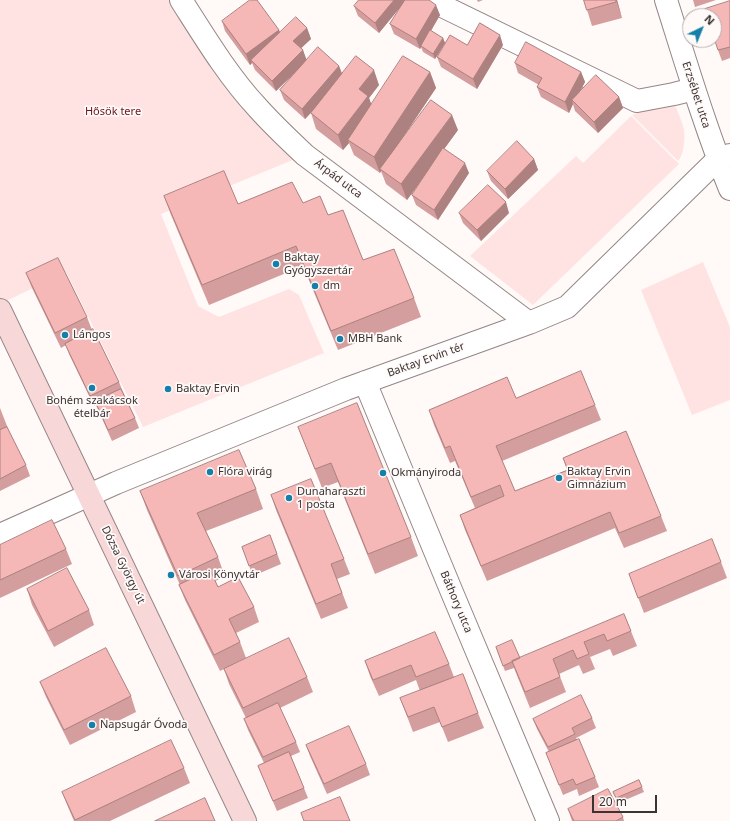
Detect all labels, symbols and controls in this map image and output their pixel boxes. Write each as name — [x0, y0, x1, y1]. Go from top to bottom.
north arrow — [682, 8, 722, 48]
text: N — [701, 11, 718, 28]
street label: Erzsébet utca — [679, 60, 713, 130]
park label: Hősök tere — [85, 105, 141, 119]
street label: Árpád utca — [312, 157, 364, 201]
place label: Baktay Gyógyszertár — [284, 251, 353, 277]
marker: Baktay Gyógyszertár — [271, 259, 281, 269]
place label: dm — [323, 279, 340, 293]
marker: dm — [310, 281, 320, 291]
place label: Lángos — [73, 328, 110, 342]
marker: Lángos — [60, 330, 70, 340]
place label: MBH Bank — [348, 332, 402, 346]
marker: MBH Bank — [335, 334, 345, 344]
street label: Baktay Ervin tér — [386, 340, 466, 380]
place label: Baktay Ervin — [176, 382, 240, 396]
marker: Bohém szakácsok ételbár — [87, 383, 97, 393]
marker: Baktay Ervin — [163, 384, 173, 394]
place label: Bohém szakácsok ételbár — [46, 394, 138, 420]
place label: Flóra virág — [218, 465, 272, 479]
place label: Baktay Ervin Gimnázium — [567, 465, 631, 491]
place label: Okmányiroda — [391, 466, 461, 480]
marker: Flóra virág — [205, 467, 215, 477]
marker: Okmányiroda — [378, 468, 388, 478]
marker: Baktay Ervin Gimnázium — [554, 473, 564, 483]
place label: Dunaharaszti 1 posta — [297, 485, 366, 511]
marker: Dunaharaszti 1 posta — [284, 493, 294, 503]
street label: Dózsa György út — [98, 524, 148, 606]
place label: Városi Könyvtár — [179, 568, 260, 582]
street label: Báthory utca — [437, 569, 475, 635]
marker: Városi Könyvtár — [166, 570, 176, 580]
place label: Napsugár Óvoda — [100, 718, 187, 732]
marker: Napsugár Óvoda — [87, 720, 97, 730]
scale bar — [594, 787, 659, 813]
text: 20 m — [599, 793, 627, 810]

